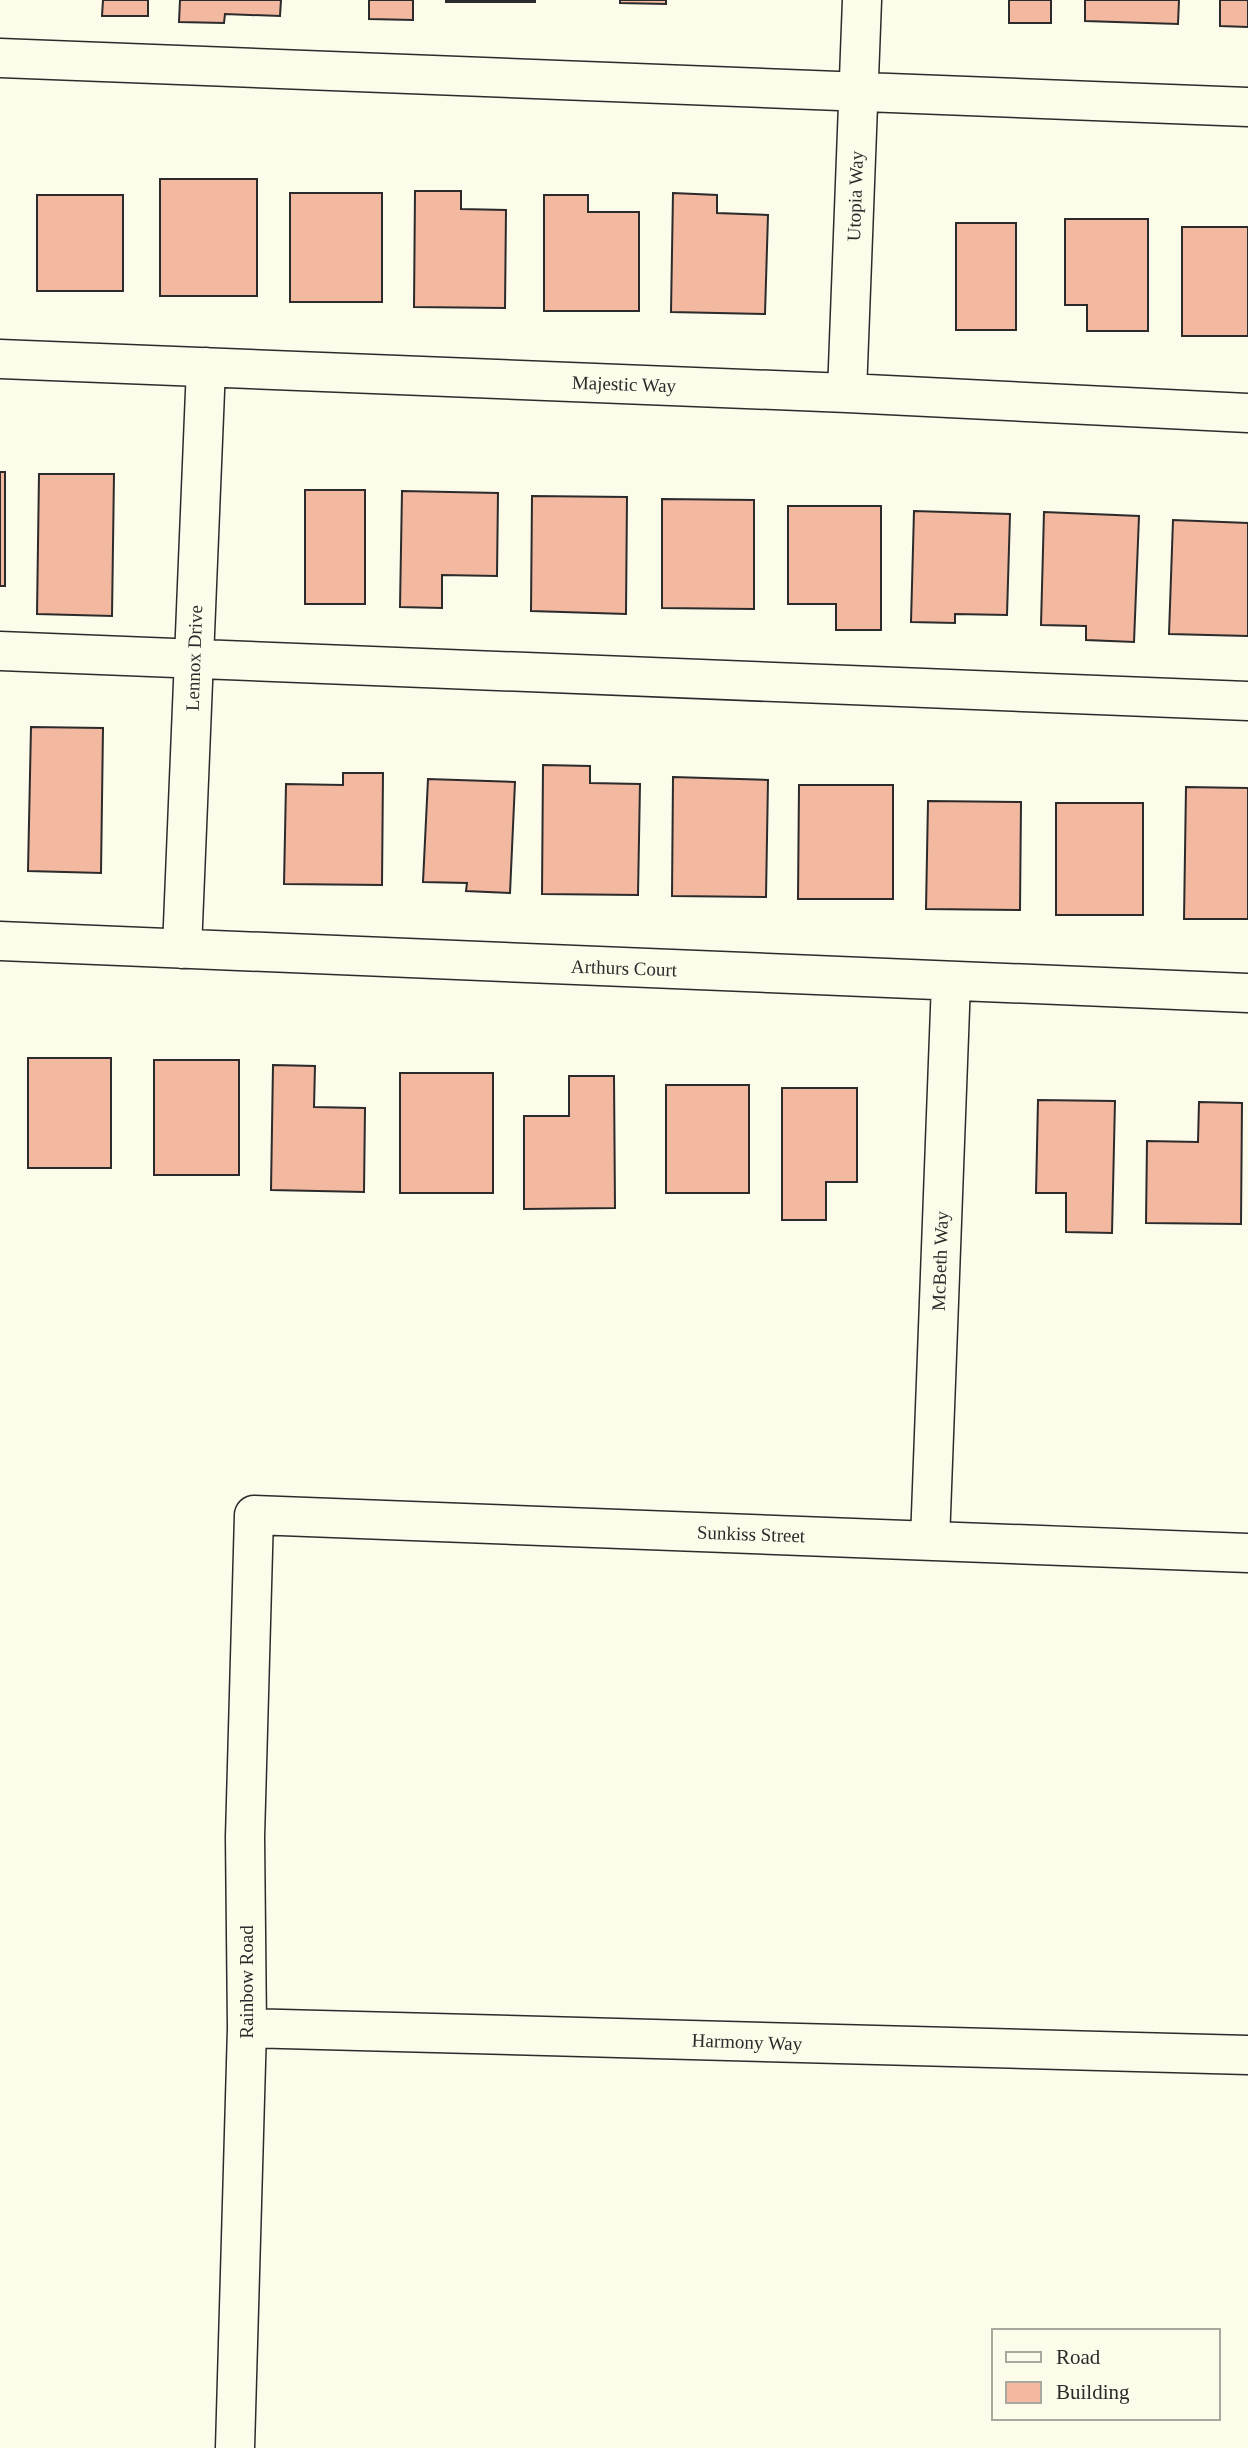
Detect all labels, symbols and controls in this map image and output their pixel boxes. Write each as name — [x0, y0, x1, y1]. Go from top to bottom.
street label: Utopia Way — [843, 150, 867, 242]
street label: Majestic Way — [572, 372, 677, 396]
street label: Lennox Drive — [182, 605, 206, 711]
street label: Arthurs Court — [571, 956, 678, 980]
street label: McBeth Way — [928, 1210, 952, 1311]
street label: Sunkiss Street — [697, 1522, 806, 1546]
street label: Rainbow Road — [236, 1925, 257, 2039]
street label: Harmony Way — [691, 2030, 803, 2054]
legend — [992, 2329, 1220, 2420]
text: Road — [1056, 2345, 1101, 2369]
text: Building — [1056, 2380, 1130, 2404]

